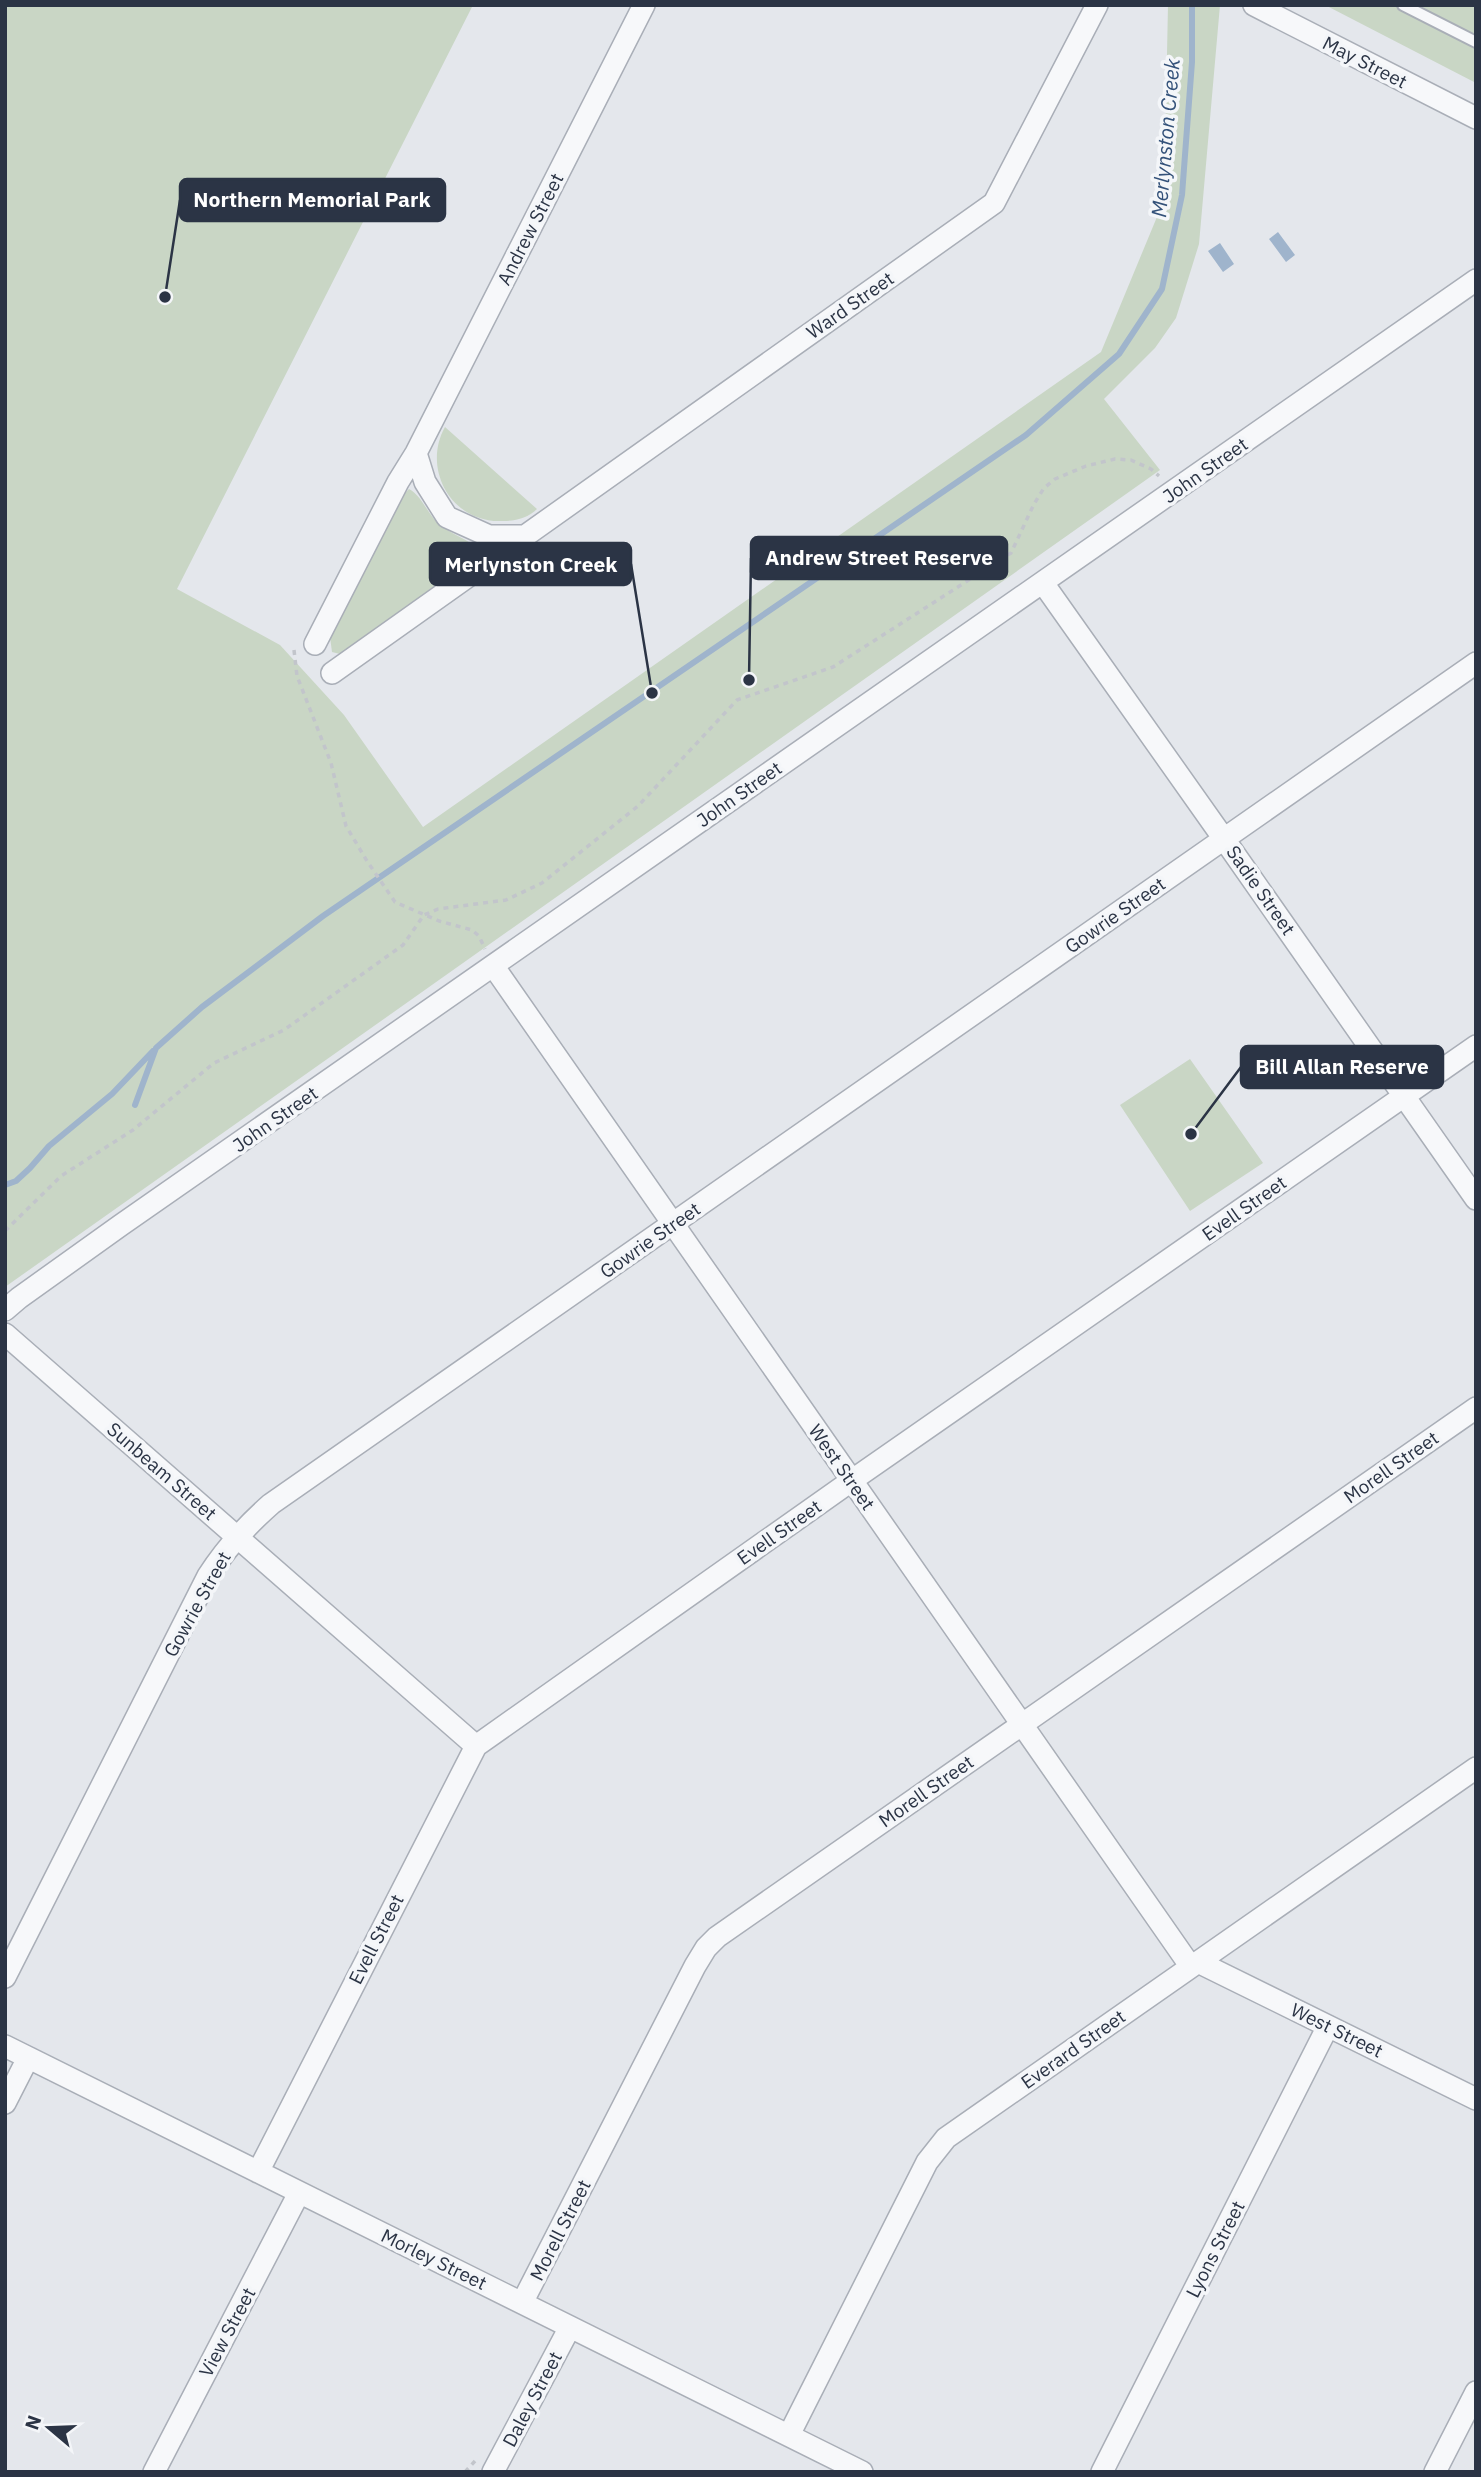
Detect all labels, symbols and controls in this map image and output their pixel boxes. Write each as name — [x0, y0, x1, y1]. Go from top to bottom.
street label: May Street — [1319, 31, 1411, 93]
water label: Merlynston Creek — [1144, 56, 1186, 219]
street label: Andrew Street — [492, 169, 568, 289]
callout: Northern Memorial Park — [180, 179, 445, 221]
text: Northern Memorial Park — [193, 185, 432, 213]
street label: Ward Street — [802, 266, 898, 344]
street label: John Street — [1158, 432, 1252, 508]
callout: Andrew Street Reserve — [751, 537, 1007, 579]
callout: Merlynston Creek — [430, 543, 631, 585]
text: Andrew Street Reserve — [765, 543, 993, 571]
text: Merlynston Creek — [445, 550, 618, 578]
street label: John Street — [692, 756, 786, 832]
street label: Sadie Street — [1221, 841, 1301, 939]
street label: Gowrie Street — [1060, 872, 1170, 958]
callout: Bill Allan Reserve — [1241, 1046, 1443, 1088]
text: Bill Allan Reserve — [1255, 1052, 1429, 1080]
street label: John Street — [228, 1081, 322, 1157]
street label: Evell Street — [1197, 1170, 1291, 1246]
street label: Gowrie Street — [595, 1197, 705, 1283]
street label: Sunbeam Street — [102, 1417, 222, 1525]
street label: West Street — [804, 1419, 880, 1515]
street label: Morell Street — [1339, 1426, 1443, 1508]
street label: Evell Street — [732, 1494, 826, 1570]
street label: Gowrie Street — [158, 1547, 236, 1661]
street label: Morell Street — [874, 1750, 978, 1832]
street label: Evell Street — [343, 1890, 409, 1988]
street label: West Street — [1287, 1997, 1387, 2063]
street label: Everard Street — [1016, 2004, 1130, 2094]
street label: Morell Street — [524, 2175, 596, 2285]
street label: Lyons Street — [1180, 2197, 1250, 2301]
street label: Morley Street — [377, 2223, 491, 2295]
street label: View Street — [193, 2283, 261, 2381]
street label: Daley Street — [497, 2347, 567, 2451]
north arrow — [14, 2393, 84, 2463]
text: N — [19, 2412, 47, 2433]

